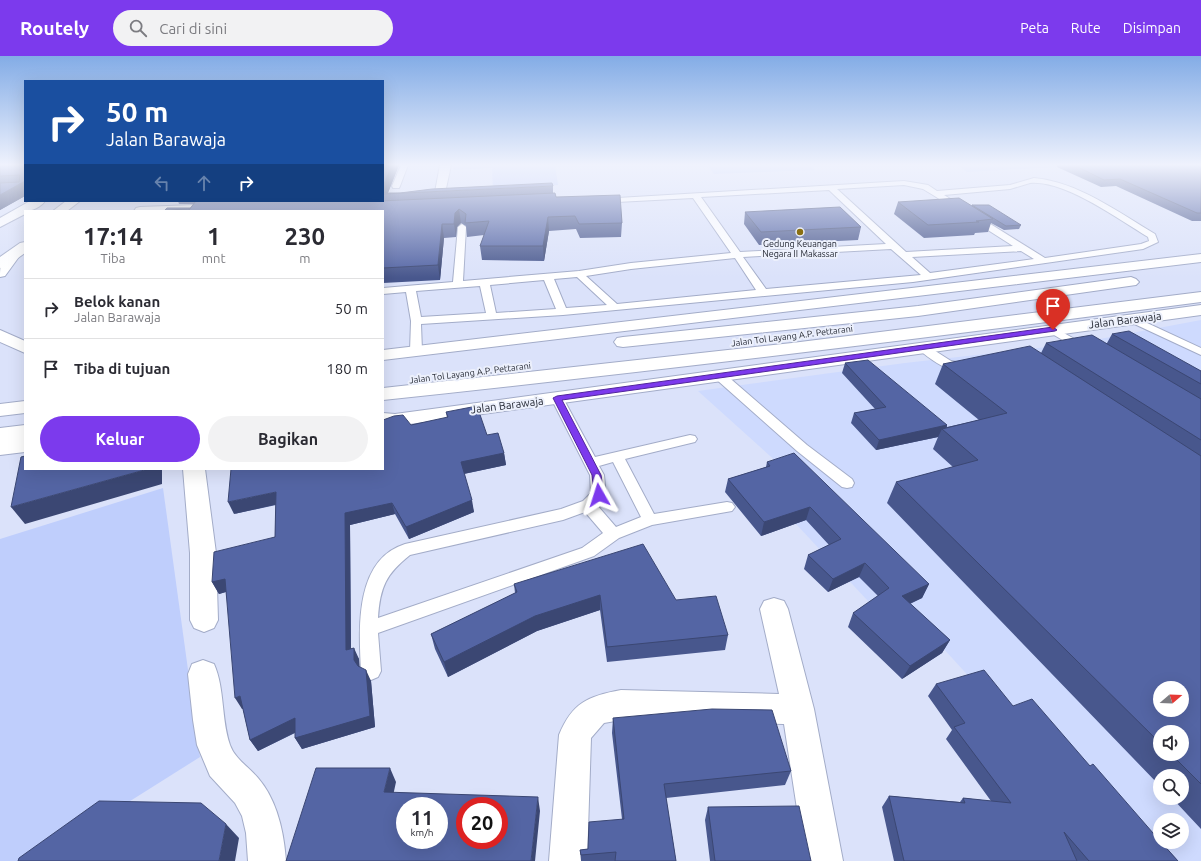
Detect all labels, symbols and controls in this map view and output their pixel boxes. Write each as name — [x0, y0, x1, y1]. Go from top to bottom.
search box — [113, 10, 393, 46]
text: Routely — [20, 17, 89, 39]
icon: search — [127, 17, 149, 39]
text: Cari di sini — [159, 20, 227, 37]
text: Peta — [1020, 20, 1049, 36]
text: Rute — [1071, 20, 1101, 36]
text: Disimpan — [1123, 20, 1181, 36]
icon: right — [40, 96, 92, 148]
text: 50 m — [106, 96, 168, 127]
text: Jalan Barawaja — [106, 129, 226, 149]
icon: left — [151, 172, 173, 194]
icon: ahead — [193, 172, 215, 194]
icon: right — [235, 172, 257, 194]
text: 17:14 — [83, 223, 143, 250]
text: 1 — [207, 223, 221, 250]
text: 230 — [285, 223, 325, 250]
marker: Gedung Keuangan Negara II Makassar — [795, 227, 805, 237]
place label: Gedung Keuangan Negara II Makassar — [762, 239, 838, 259]
text: Tiba — [100, 251, 125, 265]
text: mnt — [202, 251, 226, 265]
text: m — [299, 251, 310, 265]
pin — [1036, 289, 1070, 330]
text: Belok kanan — [74, 293, 160, 310]
icon: arrive — [1042, 295, 1064, 317]
icon: right — [40, 298, 62, 320]
text: 50 m — [335, 300, 368, 317]
text: Jalan Barawaja — [74, 310, 161, 324]
street label: Jalan Barawaja — [1088, 310, 1162, 330]
street label: Jalan Tol Layang A.P. Pettarani — [731, 324, 853, 348]
icon: arrive — [40, 358, 62, 380]
text: Tiba di tujuan — [74, 360, 170, 377]
text: 180 m — [326, 360, 368, 377]
street label: Jalan Tol Layang A.P. Pettarani — [409, 361, 531, 385]
street label: Jalan Barawaja — [470, 395, 544, 415]
button: Keluar — [40, 416, 200, 462]
button: Bagikan — [208, 416, 368, 462]
position arrow — [578, 474, 620, 516]
north arrow — [1153, 681, 1189, 717]
map controls — [1153, 681, 1189, 849]
button: sound — [1153, 725, 1189, 761]
button: search — [1153, 769, 1189, 805]
speed limit sign: 20 — [456, 797, 508, 849]
text: 11 — [411, 806, 433, 829]
button: layers — [1153, 813, 1189, 849]
text: km/h — [410, 827, 434, 838]

